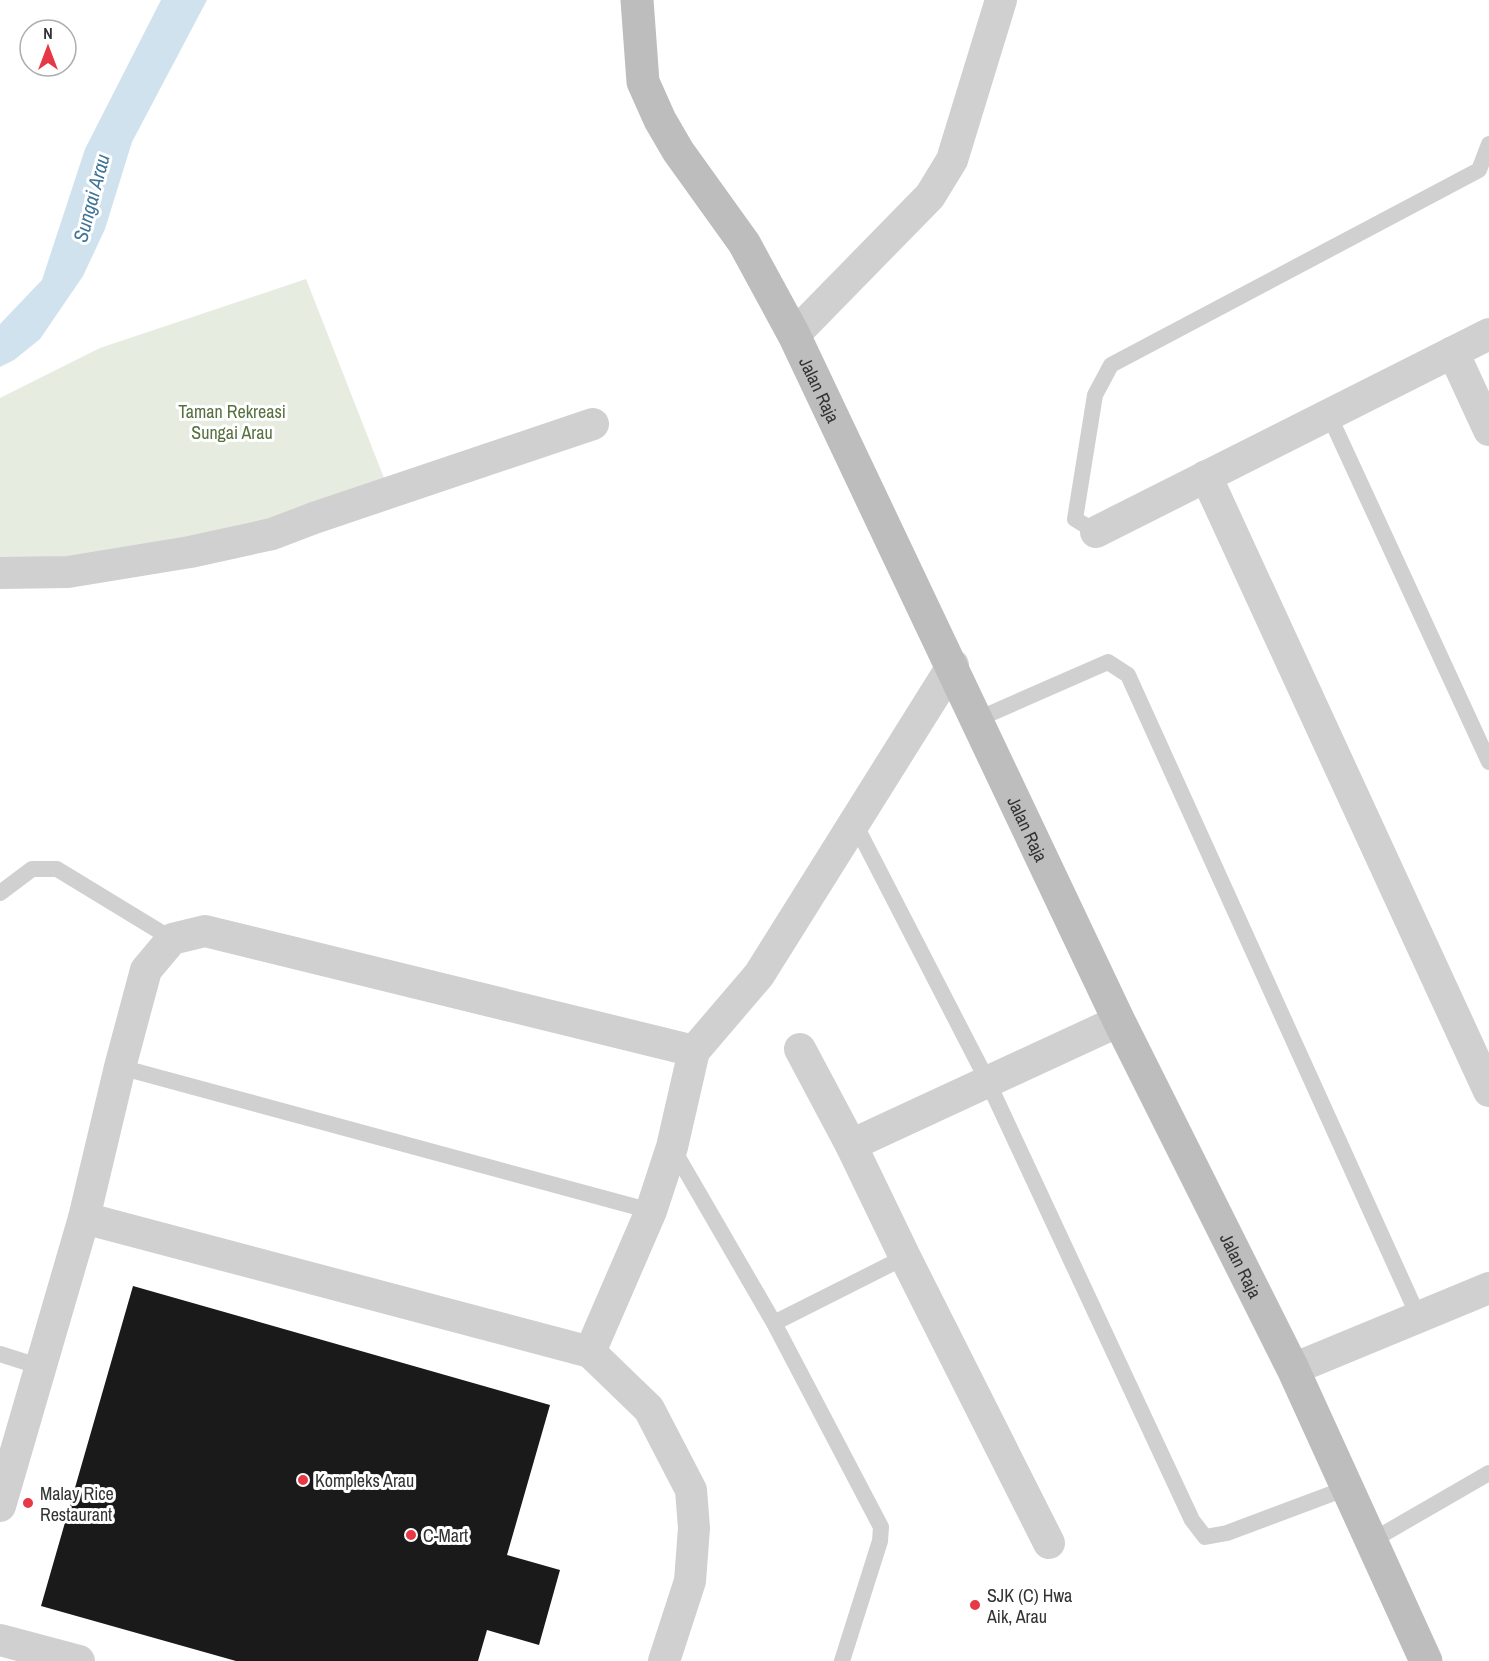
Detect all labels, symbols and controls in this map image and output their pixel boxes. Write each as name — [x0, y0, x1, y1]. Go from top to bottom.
north arrow — [18, 18, 78, 78]
text: N — [43, 22, 53, 44]
water label: Sungai Arau — [66, 151, 116, 245]
street label: Jalan Raja — [794, 353, 846, 426]
park label: Taman Rekreasi Sungai Arau — [178, 399, 286, 445]
street label: Jalan Raja — [1002, 792, 1054, 866]
street label: Jalan Raja — [1214, 1229, 1268, 1302]
place label: Kompleks Arau — [315, 1468, 414, 1493]
marker: Kompleks Arau — [296, 1473, 310, 1487]
place label: Malay Rice Restaurant — [40, 1481, 114, 1527]
marker: Malay Rice Restaurant — [21, 1496, 35, 1510]
place label: C-Mart — [423, 1523, 468, 1548]
marker: C-Mart — [404, 1528, 418, 1542]
place label: SJK (C) Hwa Aik, Arau — [986, 1583, 1072, 1629]
marker: SJK (C) Hwa Aik, Arau — [968, 1598, 982, 1612]

